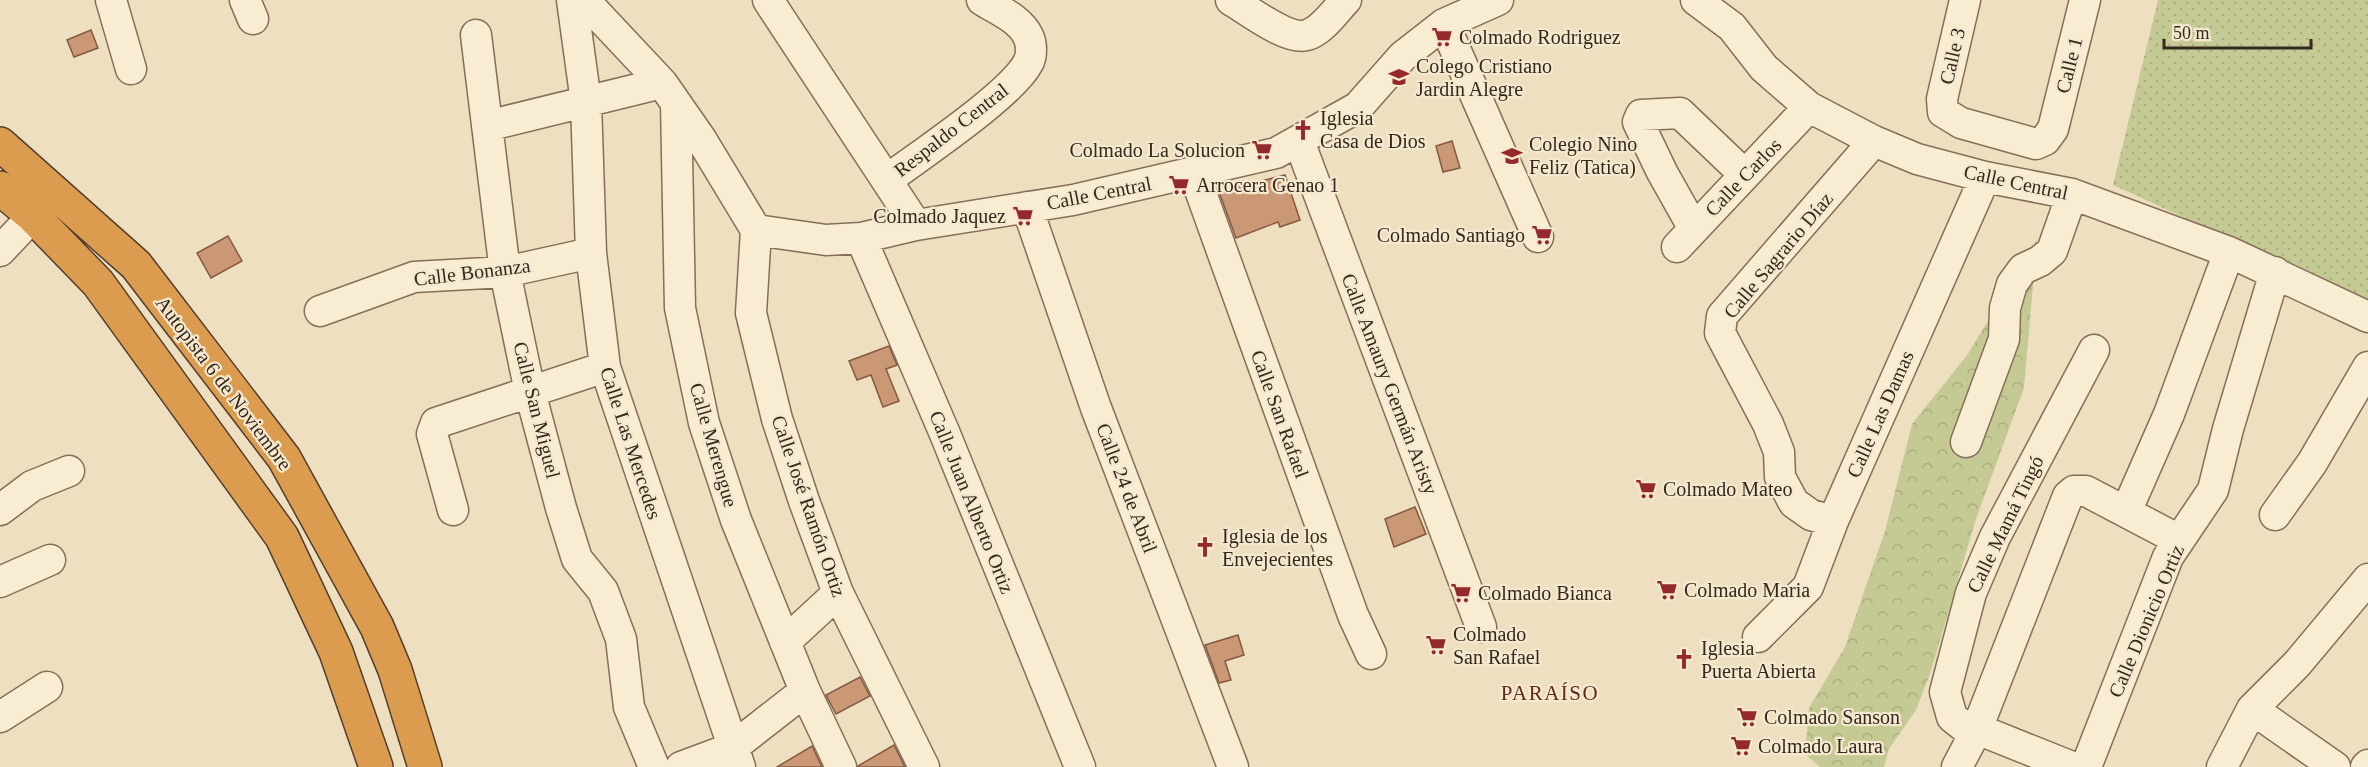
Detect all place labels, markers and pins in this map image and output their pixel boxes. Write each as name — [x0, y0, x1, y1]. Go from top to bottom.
supermarket icon: Colmado Rodriguez — [1430, 25, 1454, 49]
place label: Colmado Rodriguez — [1459, 26, 1621, 49]
place label: Colego Cristiano Jardin Alegre — [1416, 55, 1552, 101]
school or university icon: Colego Cristiano Jardin Alegre — [1387, 65, 1411, 89]
place label: Iglesia Casa de Dios — [1320, 107, 1426, 152]
church icon: Iglesia Casa de Dios — [1291, 118, 1315, 142]
place label: Colegio Nino Feliz (Tatica) — [1529, 133, 1637, 179]
supermarket icon: Colmado La Solucion — [1250, 138, 1274, 162]
place label: Colmado La Solucion — [1069, 139, 1245, 161]
school or university icon: Colegio Nino Feliz (Tatica) — [1500, 144, 1524, 168]
supermarket icon: Arrocera Genao 1 — [1167, 173, 1191, 197]
place label: Arrocera Genao 1 — [1196, 174, 1339, 196]
supermarket icon: Colmado Jaquez — [1011, 204, 1035, 228]
place label: Colmado Jaquez — [873, 205, 1006, 228]
supermarket icon: Colmado Santiago — [1530, 223, 1554, 247]
place label: Colmado Santiago — [1377, 224, 1525, 247]
supermarket icon: Colmado Mateo — [1634, 477, 1658, 501]
place label: Colmado Mateo — [1663, 478, 1792, 500]
place label: Iglesia de los Envejecientes — [1222, 525, 1333, 571]
church icon: Iglesia de los Envejecientes — [1193, 535, 1217, 559]
supermarket icon: Colmado Maria — [1655, 578, 1679, 602]
place label: Colmado Maria — [1684, 579, 1810, 601]
supermarket icon: Colmado Bianca — [1449, 581, 1473, 605]
place label: Colmado Bianca — [1478, 582, 1612, 604]
place label: Colmado San Rafael — [1453, 623, 1541, 668]
supermarket icon: Colmado San Rafael — [1424, 633, 1448, 657]
place label: Iglesia Puerta Abierta — [1701, 637, 1816, 682]
church icon: Iglesia Puerta Abierta — [1672, 647, 1696, 671]
supermarket icon: Colmado Sanson — [1735, 705, 1759, 729]
place label: Colmado Sanson — [1764, 706, 1900, 728]
supermarket icon: Colmado Laura — [1729, 734, 1753, 758]
place label: Colmado Laura — [1758, 735, 1883, 757]

